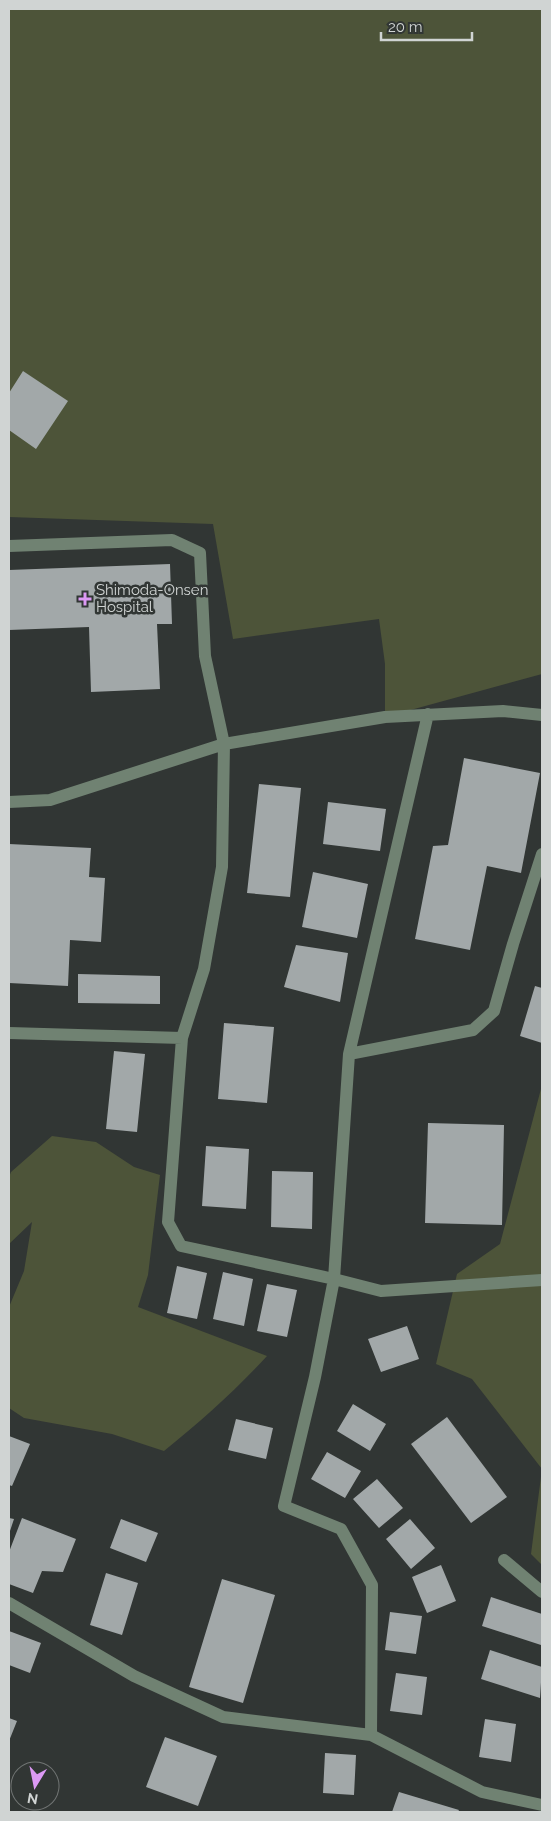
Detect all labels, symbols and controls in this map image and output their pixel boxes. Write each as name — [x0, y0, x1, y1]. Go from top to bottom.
scale bar — [381, 10, 472, 42]
text: 20 m — [388, 18, 423, 36]
place label: Shimoda-Onsen Hospital — [96, 581, 208, 616]
marker: Shimoda-Onsen Hospital — [78, 592, 92, 606]
north arrow — [10, 1761, 60, 1811]
text: N — [26, 1790, 39, 1808]

